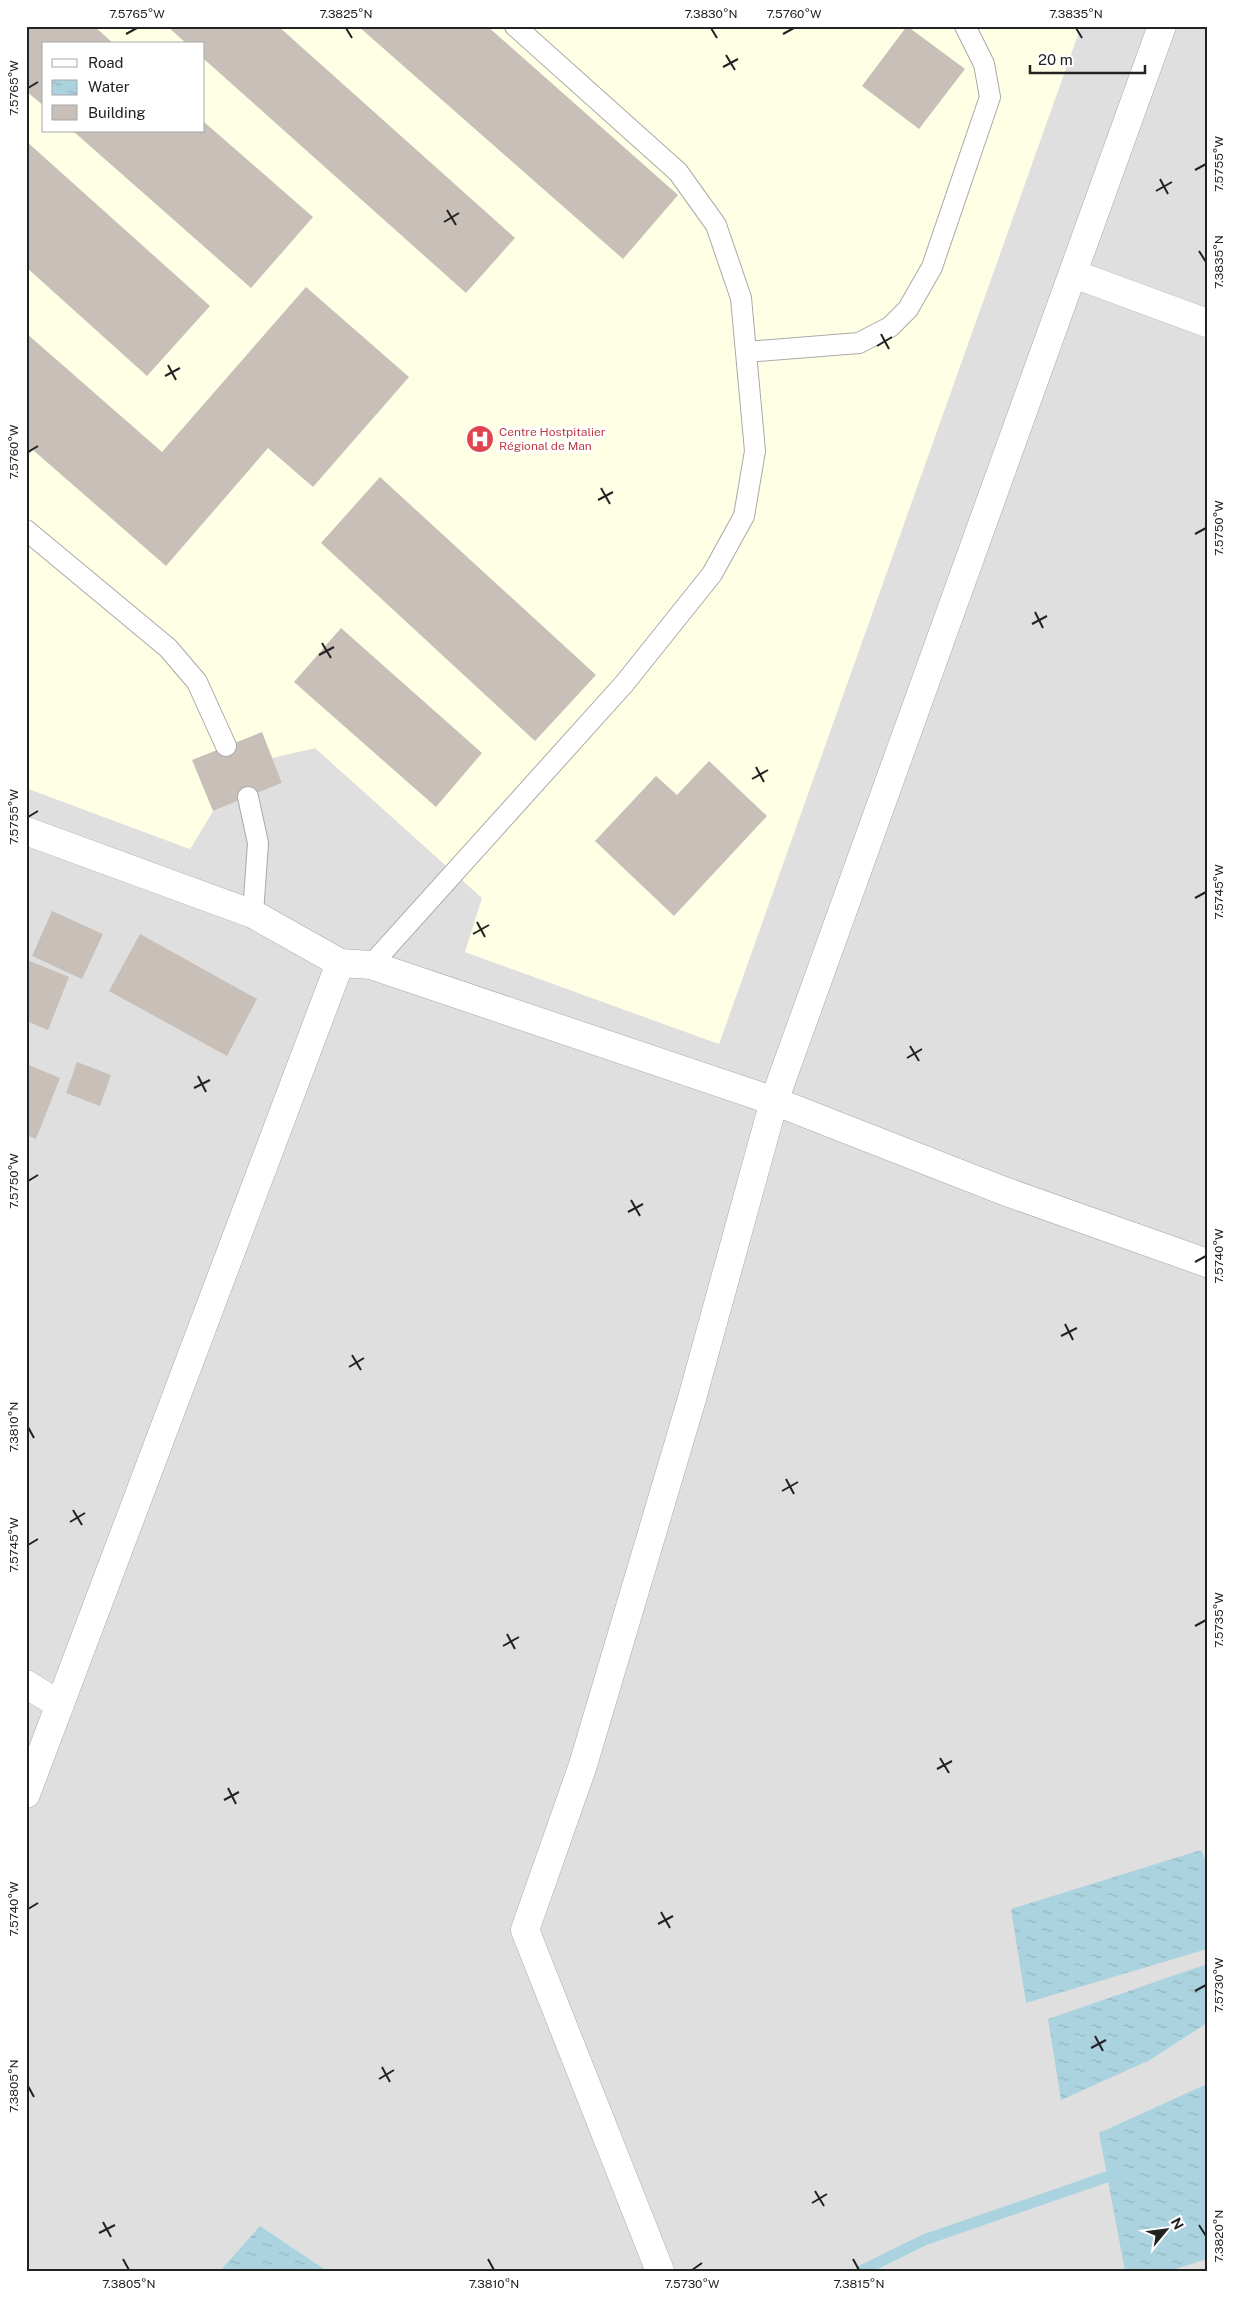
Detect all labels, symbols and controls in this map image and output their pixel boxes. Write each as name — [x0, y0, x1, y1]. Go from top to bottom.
text: 7.5765°W — [109, 7, 165, 21]
text: 7.3825°N — [319, 7, 373, 21]
text: 7.3830°N — [684, 7, 738, 21]
text: 7.5760°W — [767, 7, 822, 21]
text: 7.3835°N — [1049, 7, 1103, 21]
legend — [42, 42, 205, 132]
scale bar — [1030, 42, 1146, 74]
text: 20 m — [1038, 51, 1073, 68]
text: Road — [88, 54, 124, 71]
text: 7.5765°W — [7, 60, 21, 116]
text: Water — [88, 78, 130, 95]
text: Building — [88, 104, 146, 121]
text: 7.5755°W — [1212, 136, 1226, 192]
text: 7.3835°N — [1212, 235, 1226, 289]
text: 7.5760°W — [7, 424, 21, 479]
hospital icon: Centre Hostpitalier Régional de Man — [465, 424, 495, 454]
place label: Centre Hostpitalier Régional de Man — [499, 425, 606, 453]
text: 7.5750°W — [1212, 500, 1226, 556]
text: 7.5755°W — [7, 789, 21, 845]
text: 7.5745°W — [1212, 864, 1226, 920]
text: 7.5750°W — [7, 1153, 21, 1209]
text: 7.5740°W — [1212, 1228, 1226, 1283]
text: 7.3810°N — [7, 1402, 21, 1452]
text: 7.5745°W — [7, 1517, 21, 1573]
text: 7.5735°W — [1212, 1592, 1226, 1648]
text: 7.5740°W — [7, 1881, 21, 1936]
text: 7.5730°W — [1212, 1957, 1226, 2012]
text: 7.3805°N — [7, 2059, 21, 2113]
north arrow — [1140, 2204, 1190, 2254]
text: 7.3820°N — [1212, 2210, 1226, 2262]
text: N — [1168, 2215, 1187, 2232]
text: 7.3805°N — [102, 2277, 156, 2291]
text: 7.3810°N — [469, 2277, 519, 2291]
text: 7.5730°W — [665, 2277, 720, 2291]
text: 7.3815°N — [834, 2277, 884, 2291]

